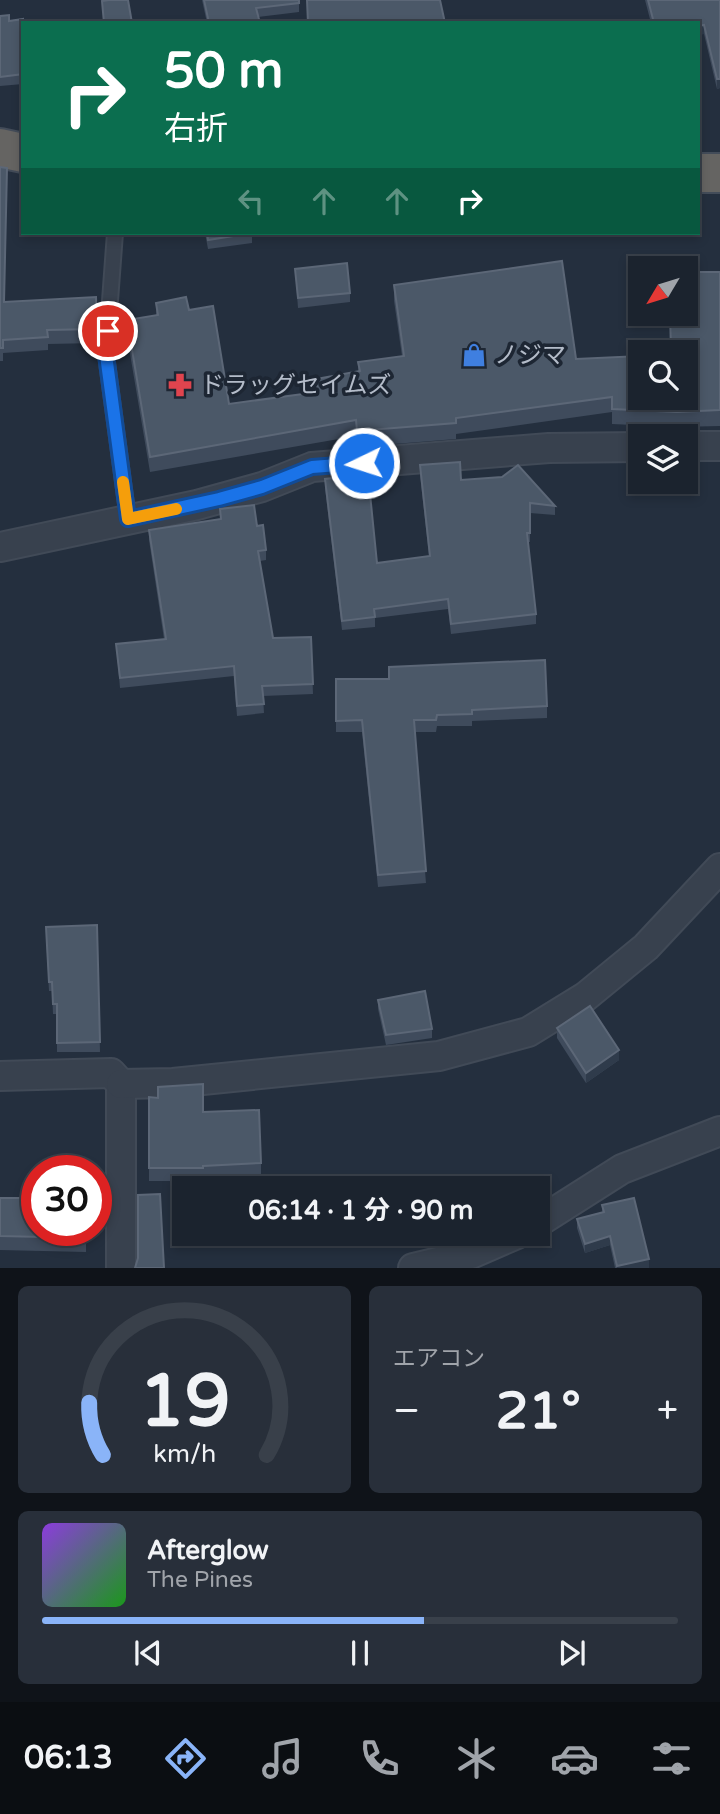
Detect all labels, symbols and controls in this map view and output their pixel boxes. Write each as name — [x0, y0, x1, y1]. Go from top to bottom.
text: 50 m — [164, 42, 283, 101]
icon: right — [49, 49, 140, 140]
text: 右折 — [164, 110, 228, 148]
icon: left — [232, 182, 270, 220]
icon: ahead — [305, 182, 343, 220]
icon: ahead — [378, 182, 416, 220]
icon: right — [451, 182, 489, 220]
north arrow — [628, 256, 698, 326]
map controls — [628, 256, 698, 494]
pin — [78, 301, 138, 361]
icon: arrive — [89, 312, 127, 350]
button: search — [628, 340, 698, 410]
shop icon: ノジマ — [460, 341, 488, 369]
place label: ノジマ — [494, 341, 566, 370]
pharmacy icon: ドラッグセイムズ — [166, 371, 194, 399]
place label: ドラッグセイムズ — [200, 371, 392, 400]
button: layers — [628, 424, 698, 494]
position arrow — [327, 426, 401, 500]
speed limit sign: 30 — [21, 1155, 112, 1246]
text: 06:14 · 1 分 · 90 m — [248, 1195, 474, 1226]
text: エアコン — [393, 1345, 485, 1373]
text: 19 — [139, 1359, 230, 1447]
text: 21° — [496, 1380, 581, 1443]
text: − — [393, 1388, 420, 1434]
text: + — [657, 1388, 678, 1434]
text: km/h — [153, 1439, 216, 1469]
text: Afterglow — [147, 1535, 269, 1566]
text: The Pines — [147, 1566, 253, 1594]
icon: previous — [129, 1634, 167, 1672]
icon: pause — [341, 1634, 379, 1672]
icon: next — [553, 1634, 591, 1672]
icon: directions — [161, 1734, 210, 1783]
icon: music — [258, 1734, 307, 1783]
icon: phone — [355, 1734, 404, 1783]
icon: climate — [452, 1734, 501, 1783]
icon: car — [550, 1734, 599, 1783]
icon: filters — [647, 1734, 696, 1783]
text: 06:13 — [24, 1739, 113, 1777]

